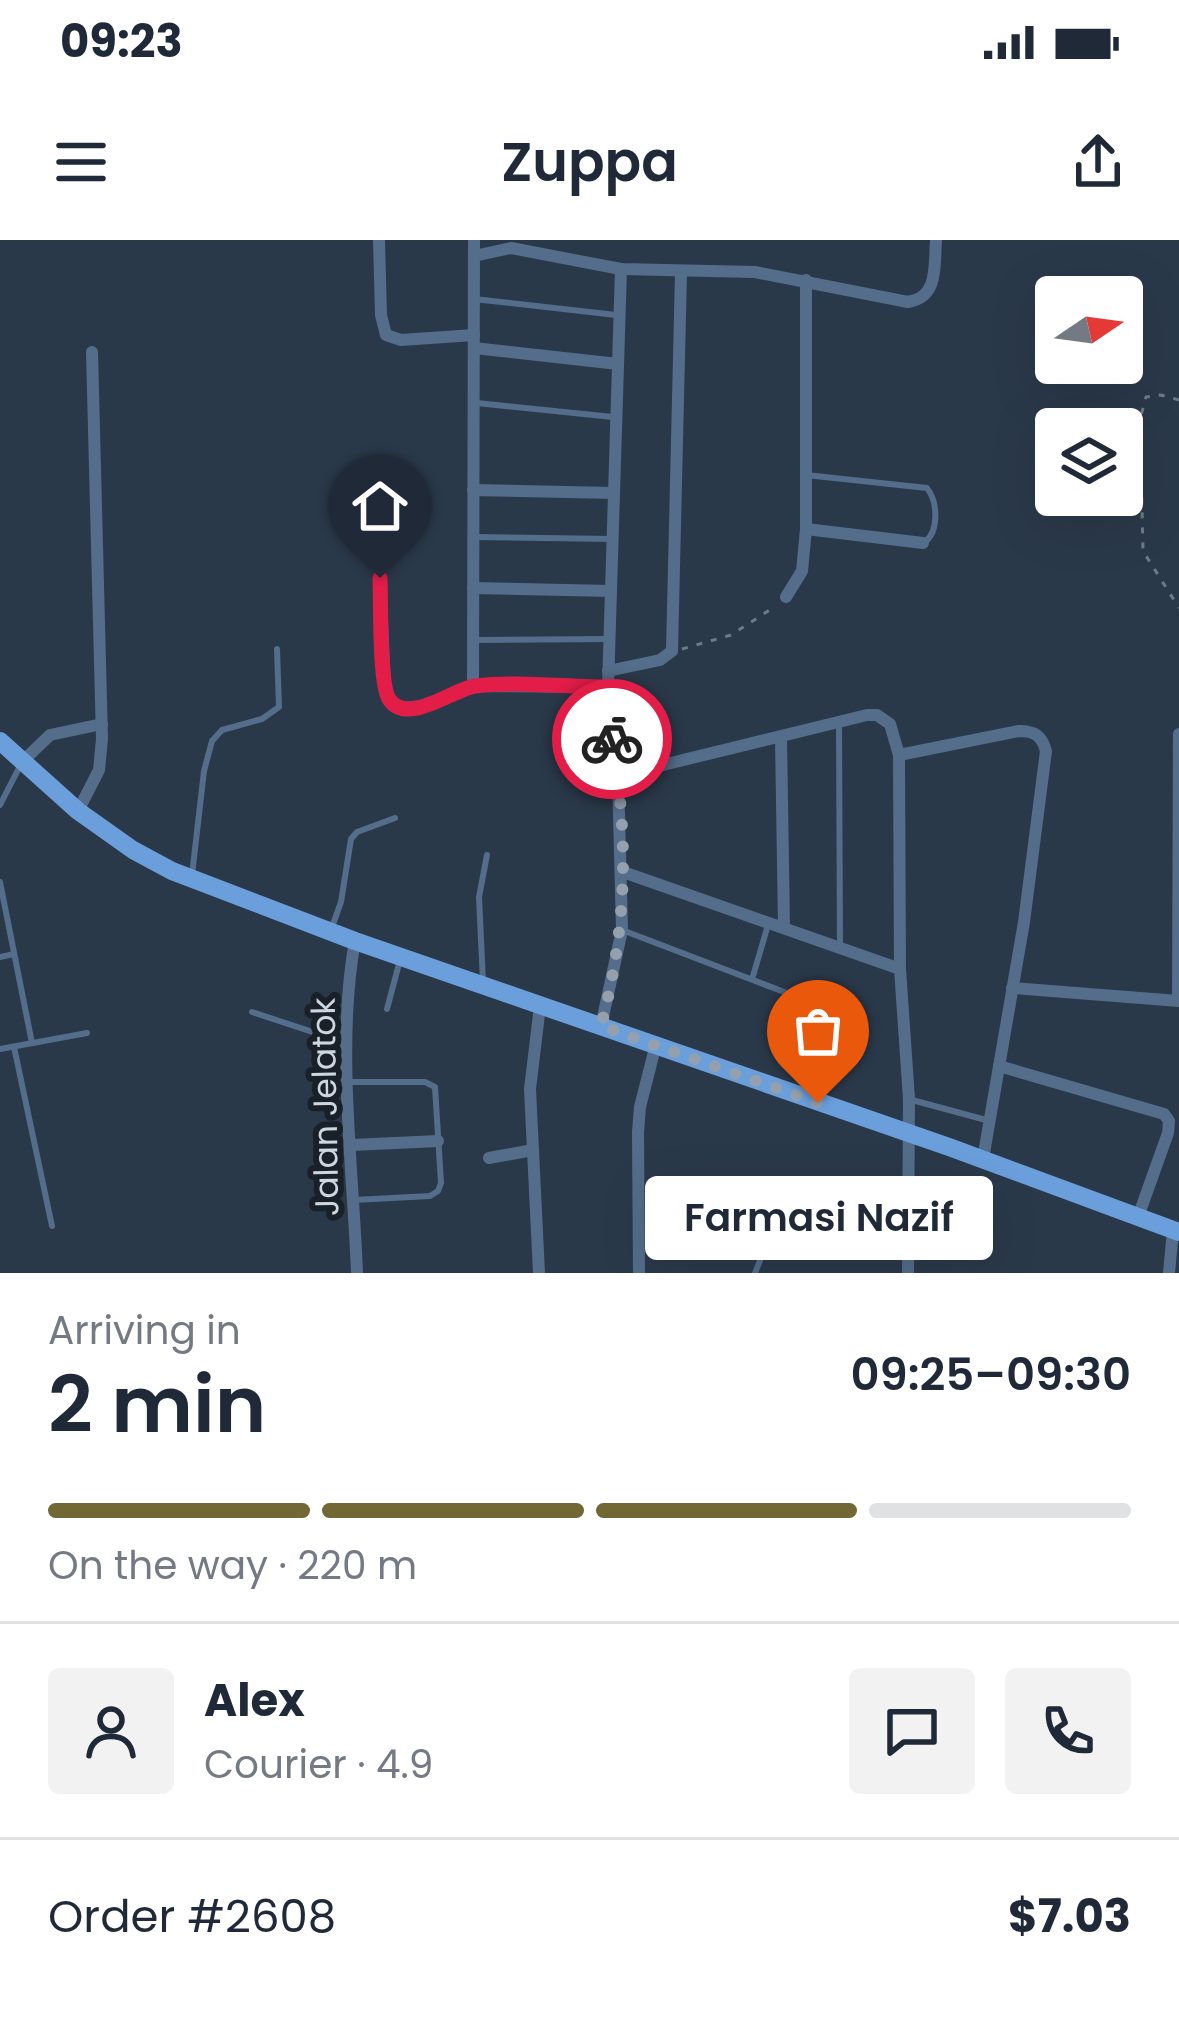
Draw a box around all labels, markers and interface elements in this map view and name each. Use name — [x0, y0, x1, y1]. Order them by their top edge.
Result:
text: 09:23 — [60, 10, 183, 73]
text: Zuppa — [501, 124, 678, 200]
icon: menu — [48, 129, 114, 195]
icon: share — [1065, 129, 1131, 195]
north arrow — [1035, 276, 1143, 384]
map controls — [1035, 276, 1143, 516]
button: layers — [1035, 408, 1143, 516]
pin — [329, 455, 431, 578]
icon: home — [347, 473, 413, 539]
courier — [552, 679, 672, 799]
icon: bike — [579, 706, 645, 772]
pin — [767, 980, 869, 1103]
street label: Jalan Jelatok — [300, 997, 350, 1217]
icon: bag — [785, 998, 851, 1064]
callout: Farmasi Nazif — [644, 1175, 992, 1259]
text: Farmasi Nazif — [684, 1190, 954, 1245]
text: Arriving in — [48, 1303, 241, 1358]
text: 09:25–09:30 — [850, 1343, 1131, 1406]
text: 2 min — [48, 1350, 266, 1459]
text: On the way · 220 m — [48, 1538, 417, 1593]
button: person — [48, 1668, 174, 1794]
button: chat — [849, 1668, 975, 1794]
button: phone — [1005, 1668, 1131, 1794]
text: Alex — [204, 1669, 305, 1732]
text: Courier · 4.9 — [204, 1737, 433, 1792]
text: Order #2608 — [48, 1885, 336, 1948]
text: $7.03 — [1008, 1885, 1131, 1948]

